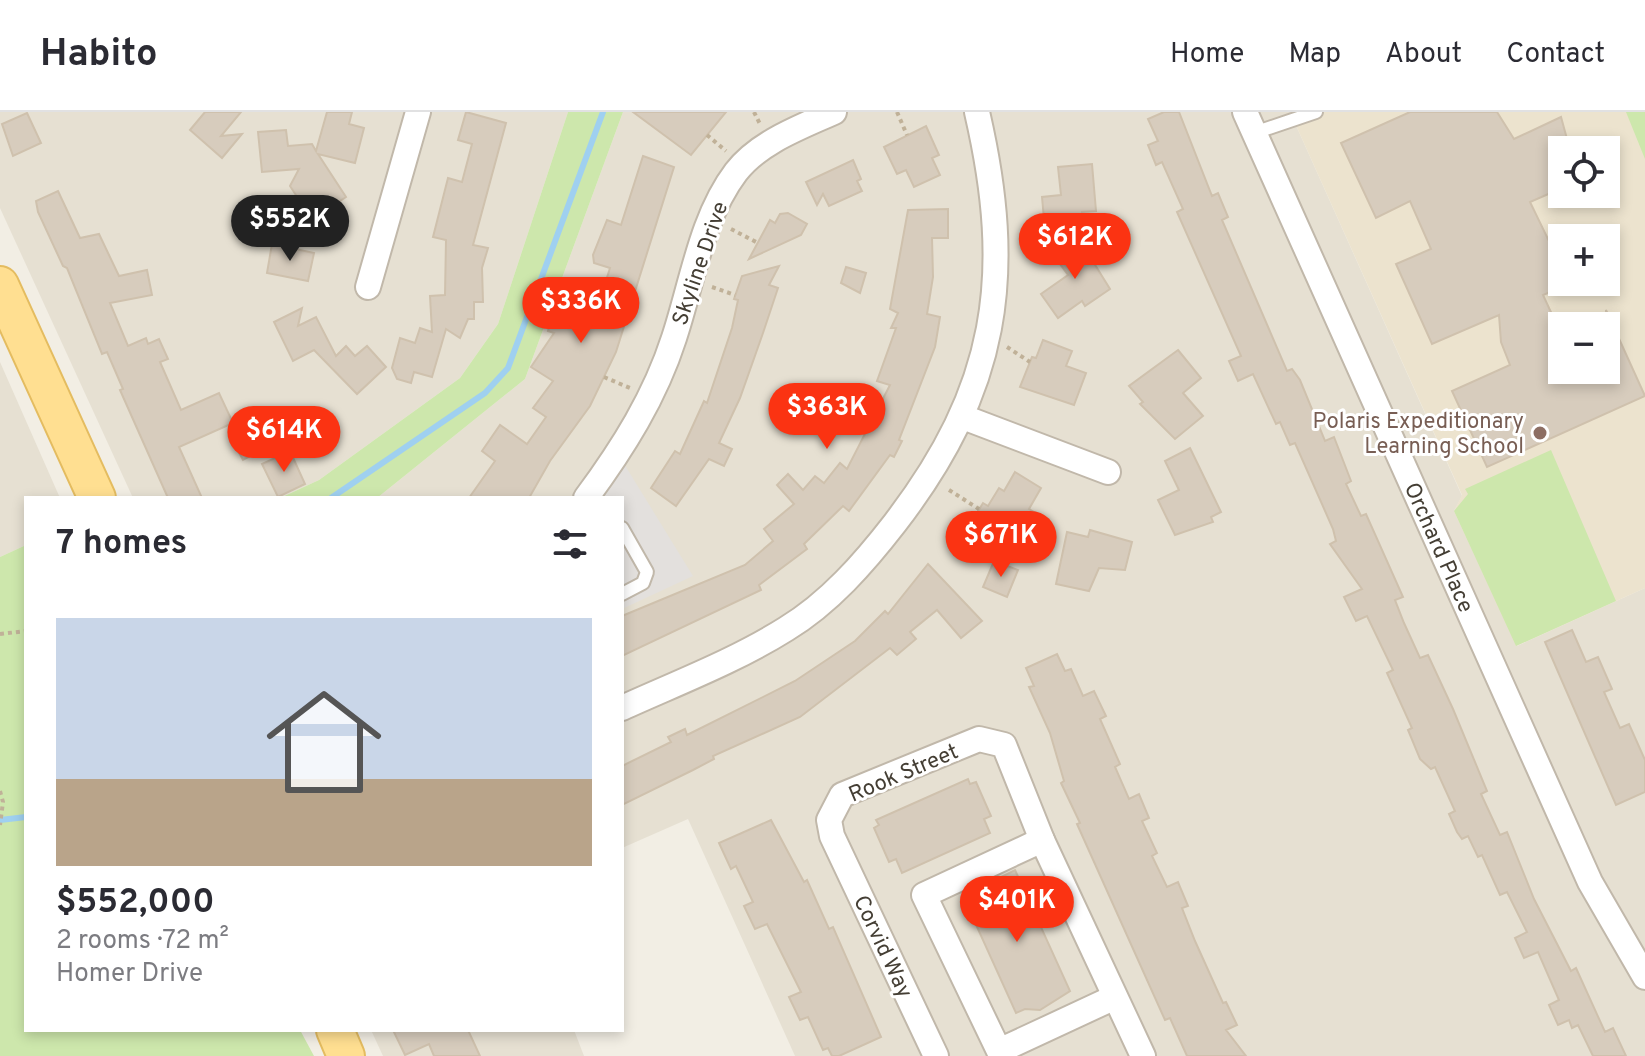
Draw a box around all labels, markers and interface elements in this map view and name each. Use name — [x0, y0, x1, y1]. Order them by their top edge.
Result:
text: Habito — [40, 31, 158, 80]
text: Home — [1170, 37, 1244, 73]
text: Map — [1288, 37, 1341, 73]
text: About — [1385, 37, 1462, 73]
text: Contact — [1506, 37, 1605, 73]
map controls — [1548, 136, 1620, 384]
button: locate — [1548, 136, 1620, 208]
pin: $552K — [234, 195, 346, 263]
street label: Skyline Drive — [668, 198, 735, 329]
text: $552K — [249, 204, 331, 237]
pin: $612K — [1019, 213, 1131, 281]
text: $612K — [1037, 222, 1113, 255]
button: + — [1548, 224, 1620, 296]
pin: $336K — [525, 277, 637, 345]
text: $336K — [540, 286, 622, 319]
button: − — [1548, 312, 1620, 384]
pin: $363K — [771, 383, 883, 451]
text: $363K — [786, 392, 868, 425]
pin: $614K — [228, 406, 340, 474]
place label: Polaris Expeditionary Learning School — [1313, 409, 1524, 461]
text: $614K — [245, 415, 323, 448]
marker: Polaris Expeditionary Learning School — [1531, 424, 1549, 442]
street label: Orchard Place — [1397, 479, 1478, 617]
pin: $671K — [945, 511, 1057, 579]
text: $671K — [964, 520, 1038, 553]
icon: filters — [548, 522, 592, 566]
text: 7 homes — [56, 523, 187, 566]
icon: home — [252, 670, 396, 814]
street label: Rook Street — [845, 739, 963, 809]
pin: $401K — [961, 876, 1073, 944]
text: $552,000 — [56, 882, 215, 925]
text: $401K — [978, 885, 1056, 918]
street label: Corvid Way — [846, 891, 917, 1003]
text: 2 rooms · 72 m² — [56, 925, 229, 958]
text: Homer Drive — [56, 958, 203, 991]

